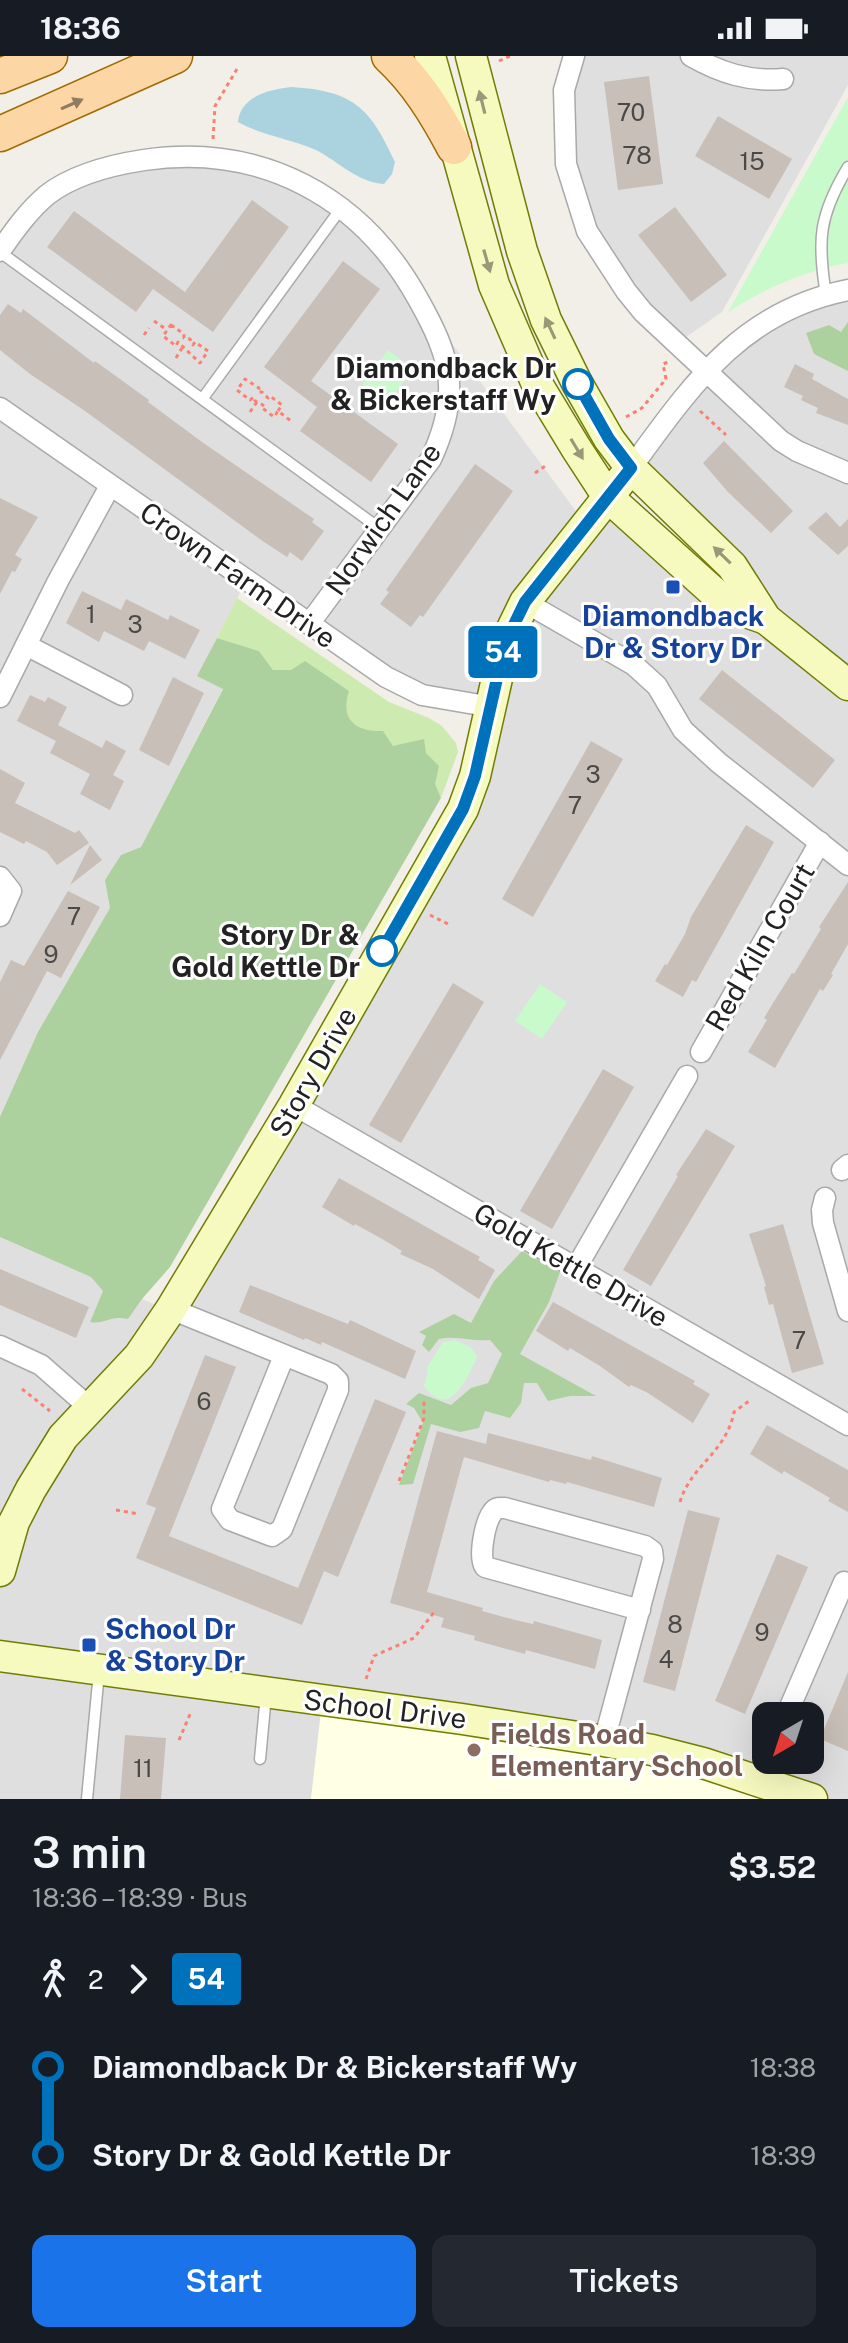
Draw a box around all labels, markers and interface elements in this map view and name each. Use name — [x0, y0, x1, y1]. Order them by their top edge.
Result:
text: 18:36 — [40, 10, 121, 46]
one-way arrow — [476, 89, 488, 114]
one-way arrow — [60, 97, 84, 110]
house number: 70 — [617, 98, 645, 126]
house number: 78 — [622, 141, 652, 169]
house number: 15 — [739, 147, 765, 175]
one-way arrow — [481, 250, 494, 274]
one-way arrow — [543, 317, 557, 340]
place label: Diamondback Dr & Bickerstaff Wy — [330, 351, 556, 416]
marker: Diamondback Dr & Bickerstaff Wy — [563, 369, 593, 399]
street label: Norwich Lane — [318, 436, 447, 601]
one-way arrow — [569, 438, 583, 460]
street label: Crown Farm Drive — [134, 495, 342, 654]
one-way arrow — [713, 547, 732, 565]
marker: Diamondback Dr & Story Dr — [664, 578, 682, 596]
place label: Diamondback Dr & Story Dr — [582, 599, 764, 664]
house number: 1 — [86, 600, 96, 628]
house number: 3 — [127, 610, 143, 638]
line badge: 54 — [467, 626, 539, 678]
text: 54 — [484, 635, 522, 668]
house number: 3 — [585, 760, 601, 788]
house number: 7 — [568, 791, 582, 819]
street label: Red Kiln Court — [698, 857, 821, 1037]
house number: 7 — [67, 902, 81, 930]
place label: Story Dr & Gold Kettle Dr — [171, 918, 360, 983]
marker: Story Dr & Gold Kettle Dr — [367, 936, 397, 966]
house number: 9 — [44, 940, 59, 968]
street label: Story Drive — [262, 1001, 363, 1143]
street label: Gold Kettle Drive — [468, 1196, 674, 1334]
house number: 7 — [792, 1326, 806, 1354]
house number: 6 — [197, 1387, 211, 1415]
house number: 8 — [667, 1610, 683, 1638]
place label: School Dr & Story Dr — [105, 1612, 245, 1677]
house number: 9 — [755, 1618, 770, 1646]
marker: School Dr & Story Dr — [80, 1636, 98, 1654]
house number: 4 — [658, 1645, 674, 1673]
street label: School Drive — [302, 1682, 468, 1735]
north arrow — [752, 1702, 824, 1774]
map controls — [752, 1702, 824, 1774]
place label: Fields Road Elementary School — [490, 1717, 743, 1782]
marker: Fields Road Elementary School — [465, 1741, 483, 1759]
house number: 11 — [133, 1754, 153, 1782]
text: 3 min — [32, 1826, 147, 1878]
text: $3.52 — [728, 1849, 816, 1885]
text: 18:36 – 18:39 · Bus — [32, 1882, 247, 1913]
icon: walk — [32, 1957, 76, 2001]
icon: forward — [116, 1957, 160, 2001]
text: 54 — [188, 1962, 225, 1995]
text: 2 — [88, 1964, 104, 1995]
text: Diamondback Dr & Bickerstaff Wy — [92, 2049, 577, 2085]
text: 18:38 — [750, 2052, 816, 2083]
text: Story Dr & Gold Kettle Dr — [92, 2137, 451, 2173]
text: 18:39 — [750, 2140, 816, 2171]
button: Start — [32, 2235, 416, 2327]
button: Tickets — [432, 2235, 816, 2327]

